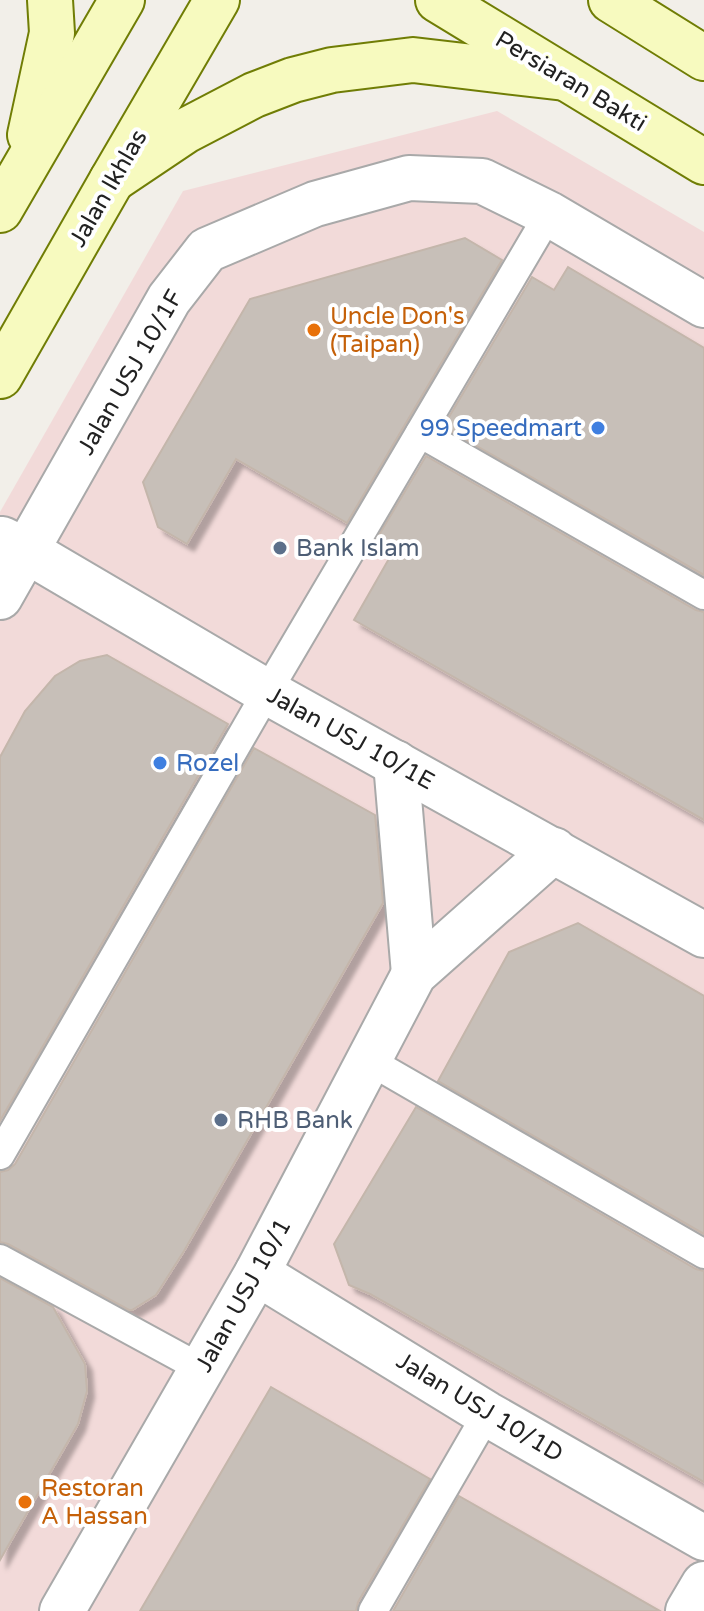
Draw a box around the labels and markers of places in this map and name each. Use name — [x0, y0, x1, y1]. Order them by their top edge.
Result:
place label: Uncle Don's (Taipan) — [330, 302, 465, 359]
marker: Uncle Don's (Taipan) — [305, 321, 323, 339]
place label: 99 Speedmart — [420, 414, 582, 443]
marker: 99 Speedmart — [589, 419, 607, 437]
place label: Bank Islam — [296, 534, 420, 563]
marker: Bank Islam — [271, 539, 289, 557]
place label: Rozel — [176, 749, 239, 778]
marker: Rozel — [151, 754, 169, 772]
place label: RHB Bank — [237, 1106, 353, 1135]
marker: RHB Bank — [212, 1111, 230, 1129]
place label: Restoran A Hassan — [41, 1474, 148, 1531]
marker: Restoran A Hassan — [16, 1493, 34, 1511]

